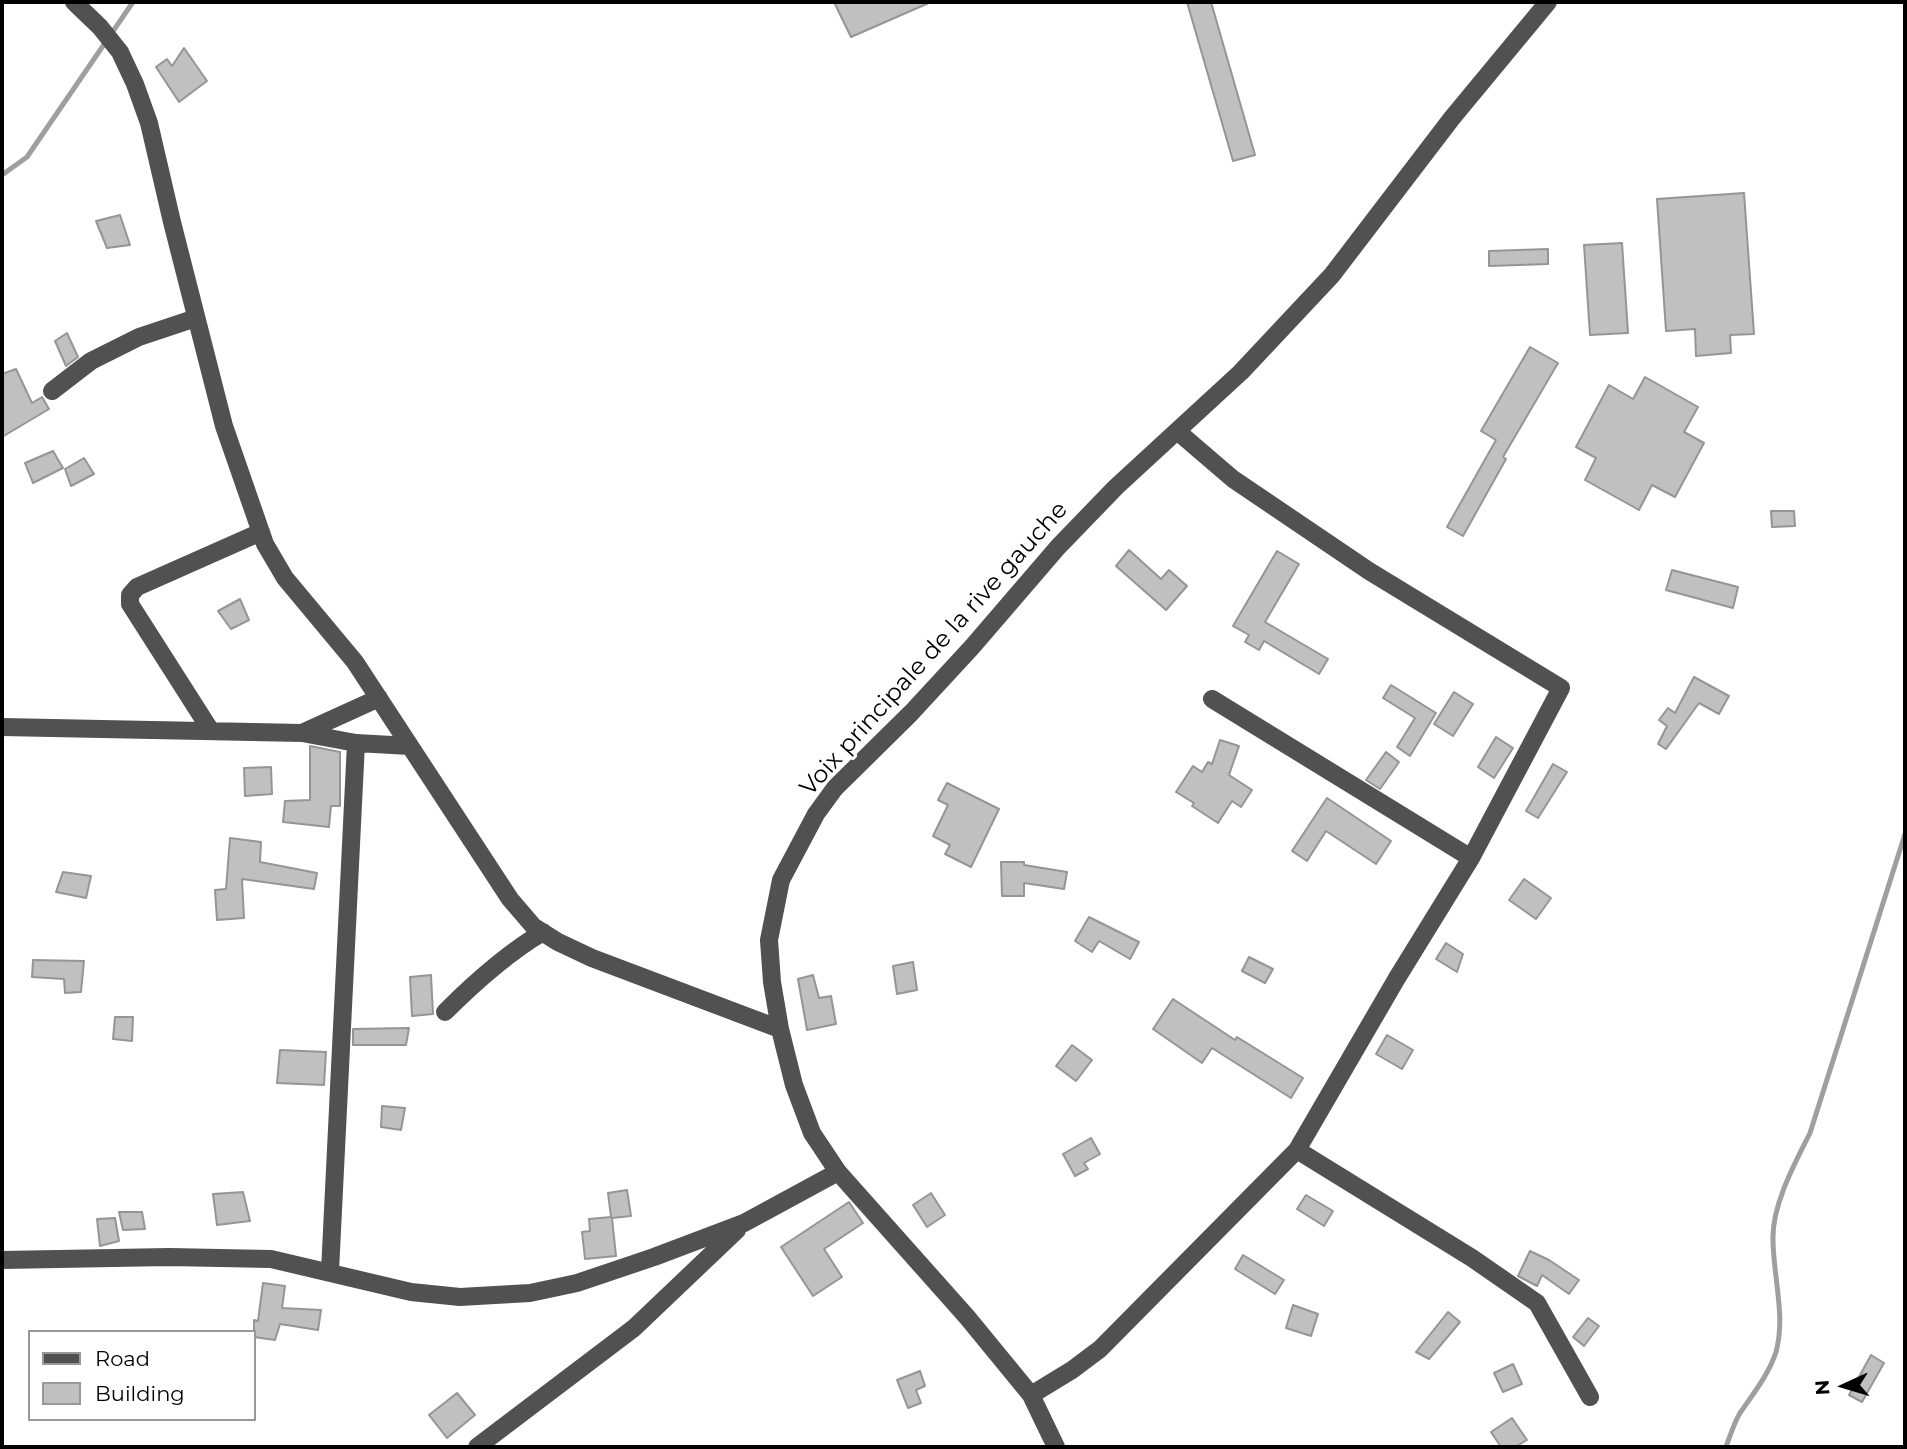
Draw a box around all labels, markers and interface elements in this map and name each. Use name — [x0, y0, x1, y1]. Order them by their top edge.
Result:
street label: Voix principale de la rive gauche — [794, 496, 1074, 802]
legend — [28, 1330, 256, 1421]
text: Road — [95, 1346, 150, 1371]
north arrow — [1809, 1351, 1879, 1421]
text: N — [1811, 1379, 1835, 1396]
text: Building — [95, 1381, 185, 1406]

